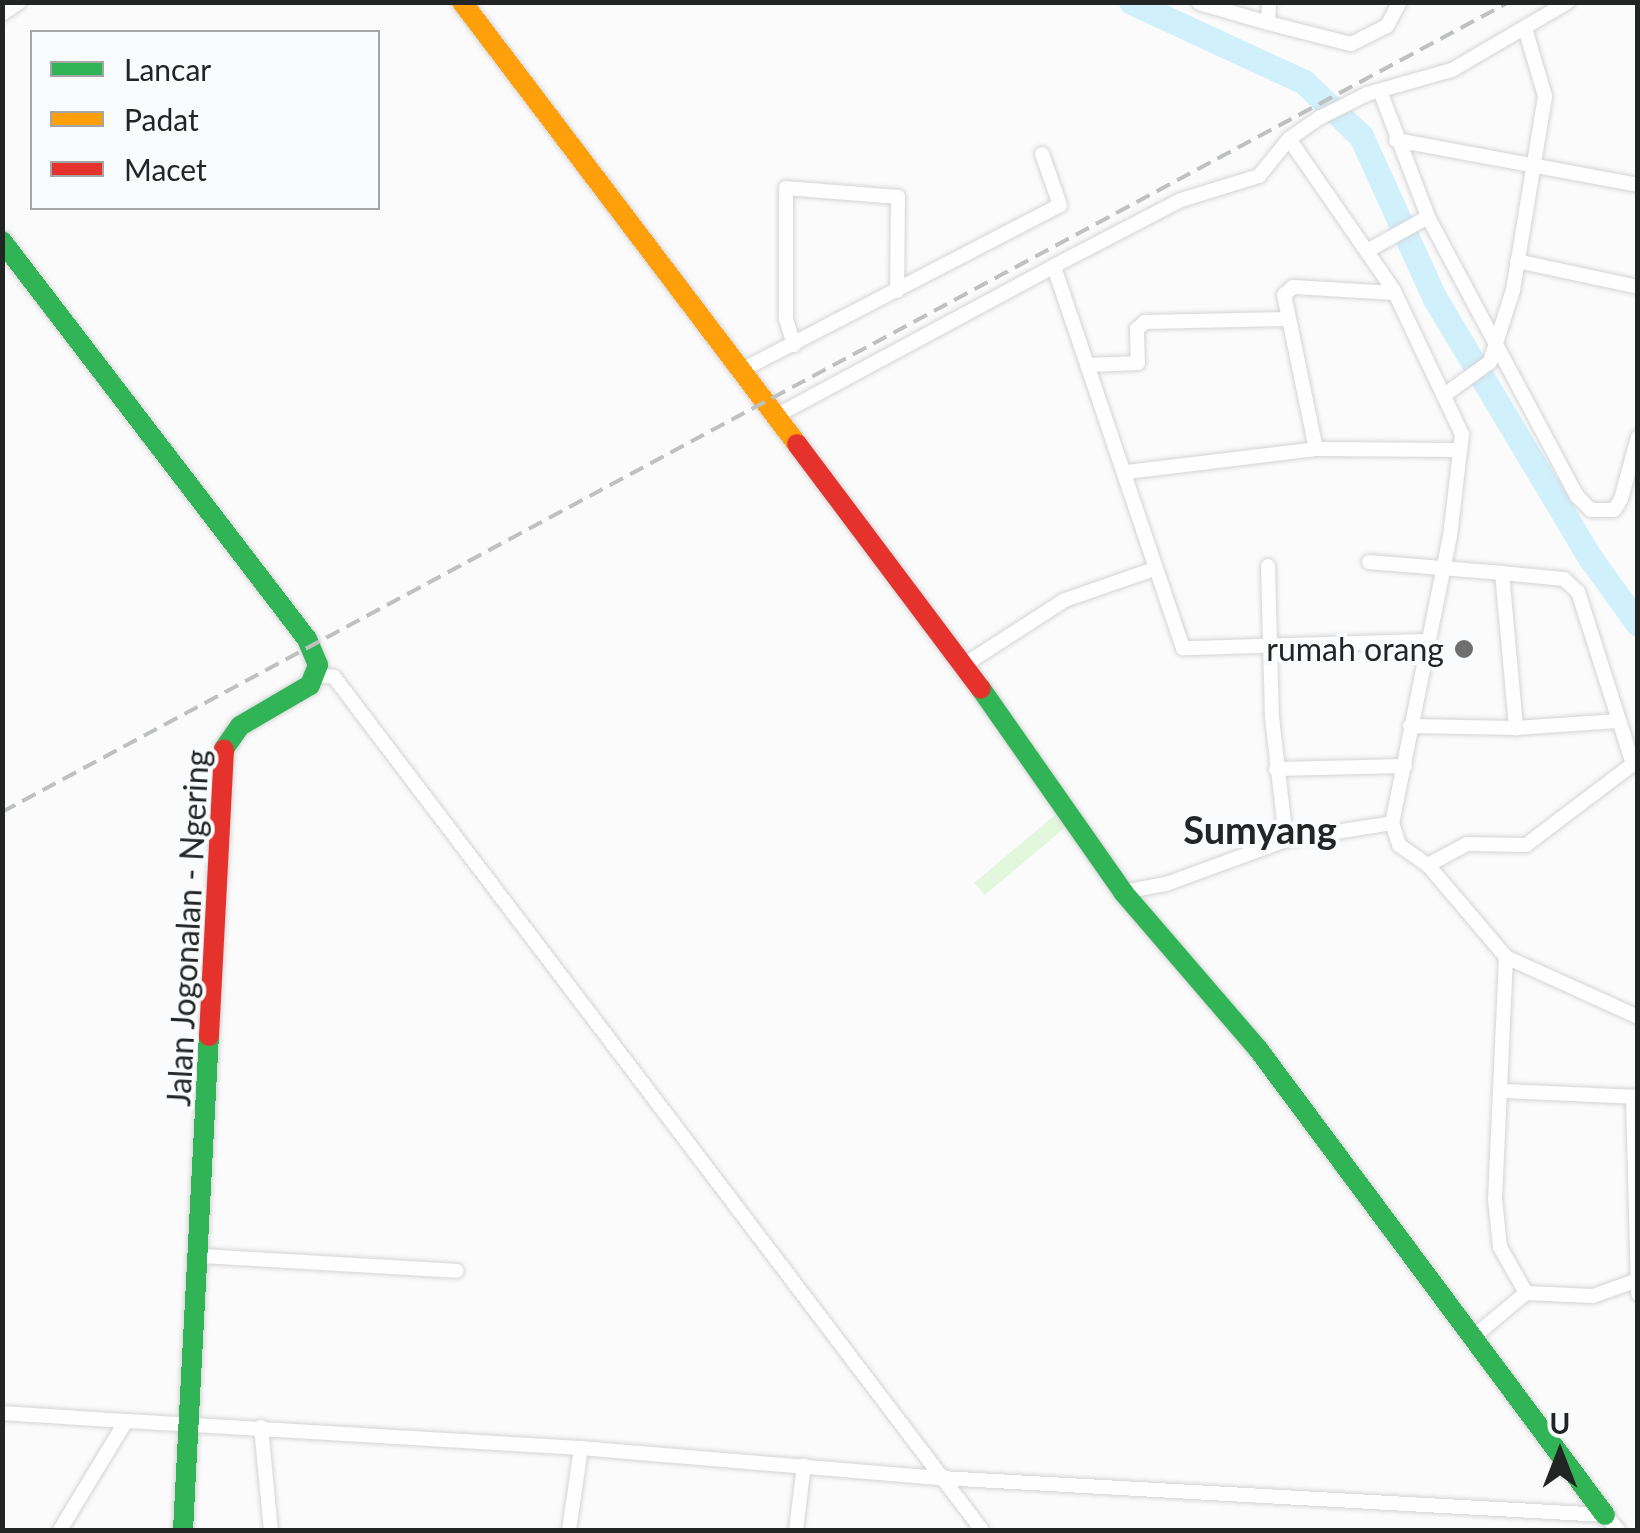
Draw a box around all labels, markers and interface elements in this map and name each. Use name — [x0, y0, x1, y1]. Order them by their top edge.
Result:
legend — [30, 30, 380, 210]
text: Lancar — [124, 51, 211, 87]
text: Padat — [124, 101, 199, 137]
text: Macet — [124, 151, 207, 187]
place label: rumah orang — [1266, 630, 1444, 668]
marker: rumah orang — [1453, 638, 1475, 660]
street label: Jalan Jogonalan - Ngering — [159, 748, 217, 1108]
district label: Sumyang — [1183, 807, 1337, 853]
north arrow — [1510, 1403, 1610, 1503]
text: U — [1550, 1406, 1570, 1440]

